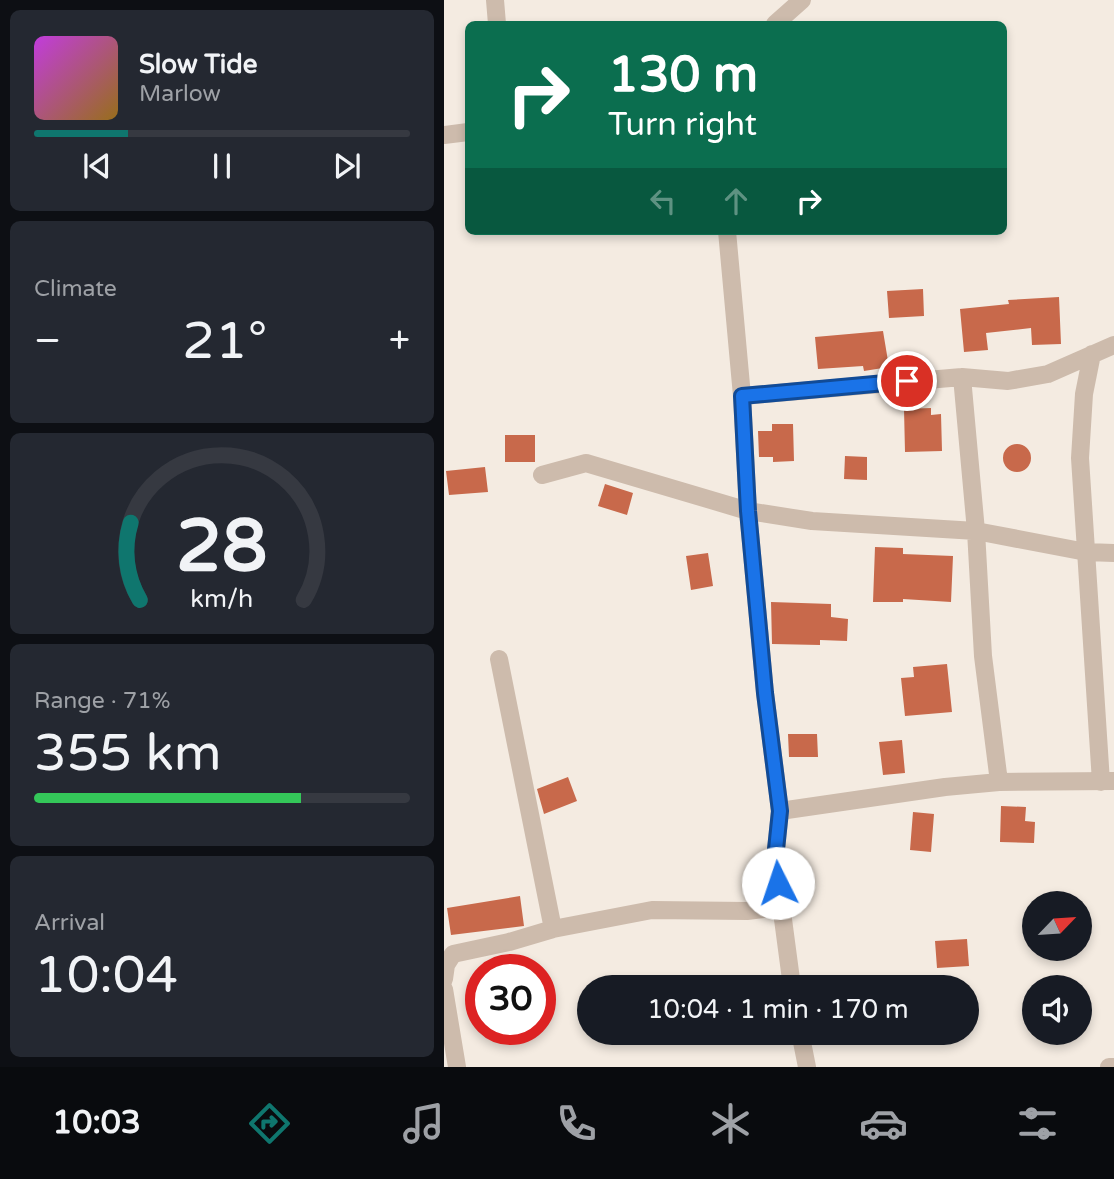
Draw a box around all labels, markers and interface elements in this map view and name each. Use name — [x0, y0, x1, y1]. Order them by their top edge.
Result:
text: 130 m — [608, 46, 758, 105]
text: Slow Tide — [139, 49, 257, 80]
icon: right — [493, 49, 584, 140]
text: Marlow — [139, 80, 221, 108]
text: Turn right — [608, 106, 757, 144]
icon: previous — [78, 147, 116, 185]
icon: pause — [203, 147, 241, 185]
icon: next — [328, 147, 366, 185]
icon: left — [644, 182, 682, 220]
icon: ahead — [717, 182, 755, 220]
icon: right — [790, 182, 828, 220]
text: Climate — [34, 275, 117, 303]
text: 21° — [182, 310, 267, 373]
text: − — [34, 318, 61, 364]
text: + — [389, 318, 410, 364]
pin — [877, 351, 937, 411]
icon: arrive — [888, 362, 926, 400]
text: 28 — [176, 503, 268, 591]
text: km/h — [191, 583, 253, 613]
text: Range · 71% — [34, 687, 170, 715]
text: 355 km — [34, 722, 222, 785]
position arrow — [741, 846, 815, 920]
north arrow — [1022, 891, 1092, 961]
map controls — [1022, 891, 1092, 1045]
text: Arrival — [34, 909, 105, 937]
text: 10:04 — [34, 944, 178, 1007]
speed limit sign: 30 — [465, 954, 556, 1045]
button: sound — [1022, 975, 1092, 1045]
text: 10:04 · 1 min · 170 m — [647, 994, 909, 1025]
icon: directions — [245, 1099, 294, 1148]
icon: music — [399, 1099, 448, 1148]
icon: phone — [552, 1099, 601, 1148]
icon: climate — [706, 1099, 755, 1148]
icon: car — [859, 1099, 908, 1148]
icon: filters — [1013, 1099, 1062, 1148]
text: 10:03 — [52, 1104, 141, 1142]

